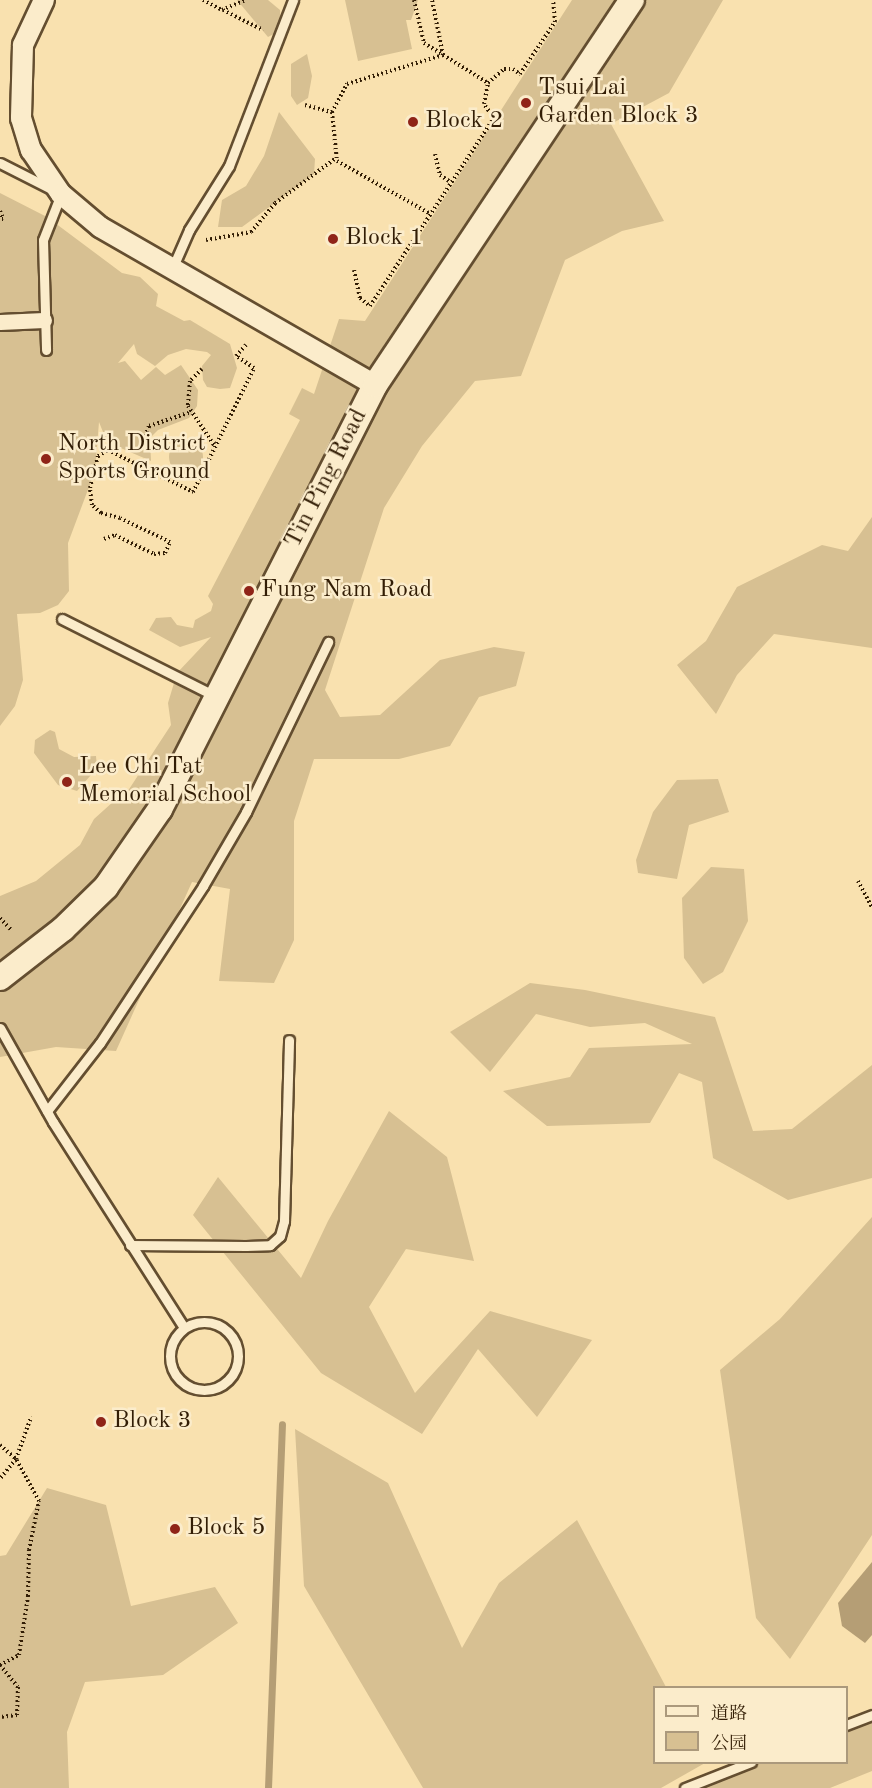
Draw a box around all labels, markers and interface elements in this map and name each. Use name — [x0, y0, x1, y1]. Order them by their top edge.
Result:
place label: Tsui Lai Garden Block 3 — [538, 75, 699, 131]
marker: Tsui Lai Garden Block 3 — [519, 96, 533, 110]
place label: Block 2 — [425, 108, 504, 136]
marker: Block 2 — [406, 115, 420, 129]
place label: Block 1 — [345, 225, 424, 253]
marker: Block 1 — [326, 232, 340, 246]
street label: Tin Ping Road — [280, 405, 374, 553]
place label: North District Sports Ground — [58, 431, 210, 487]
marker: North District Sports Ground — [39, 452, 53, 466]
place label: Fung Nam Road — [261, 577, 432, 605]
marker: Fung Nam Road — [242, 584, 256, 598]
place label: Lee Chi Tat Memorial School — [79, 754, 251, 810]
marker: Lee Chi Tat Memorial School — [60, 775, 74, 789]
place label: Block 3 — [113, 1408, 192, 1436]
marker: Block 3 — [94, 1415, 108, 1429]
place label: Block 5 — [187, 1515, 266, 1543]
marker: Block 5 — [168, 1522, 182, 1536]
legend — [653, 1686, 848, 1764]
text: 道路 — [711, 1705, 747, 1723]
text: 公园 — [711, 1735, 747, 1753]

